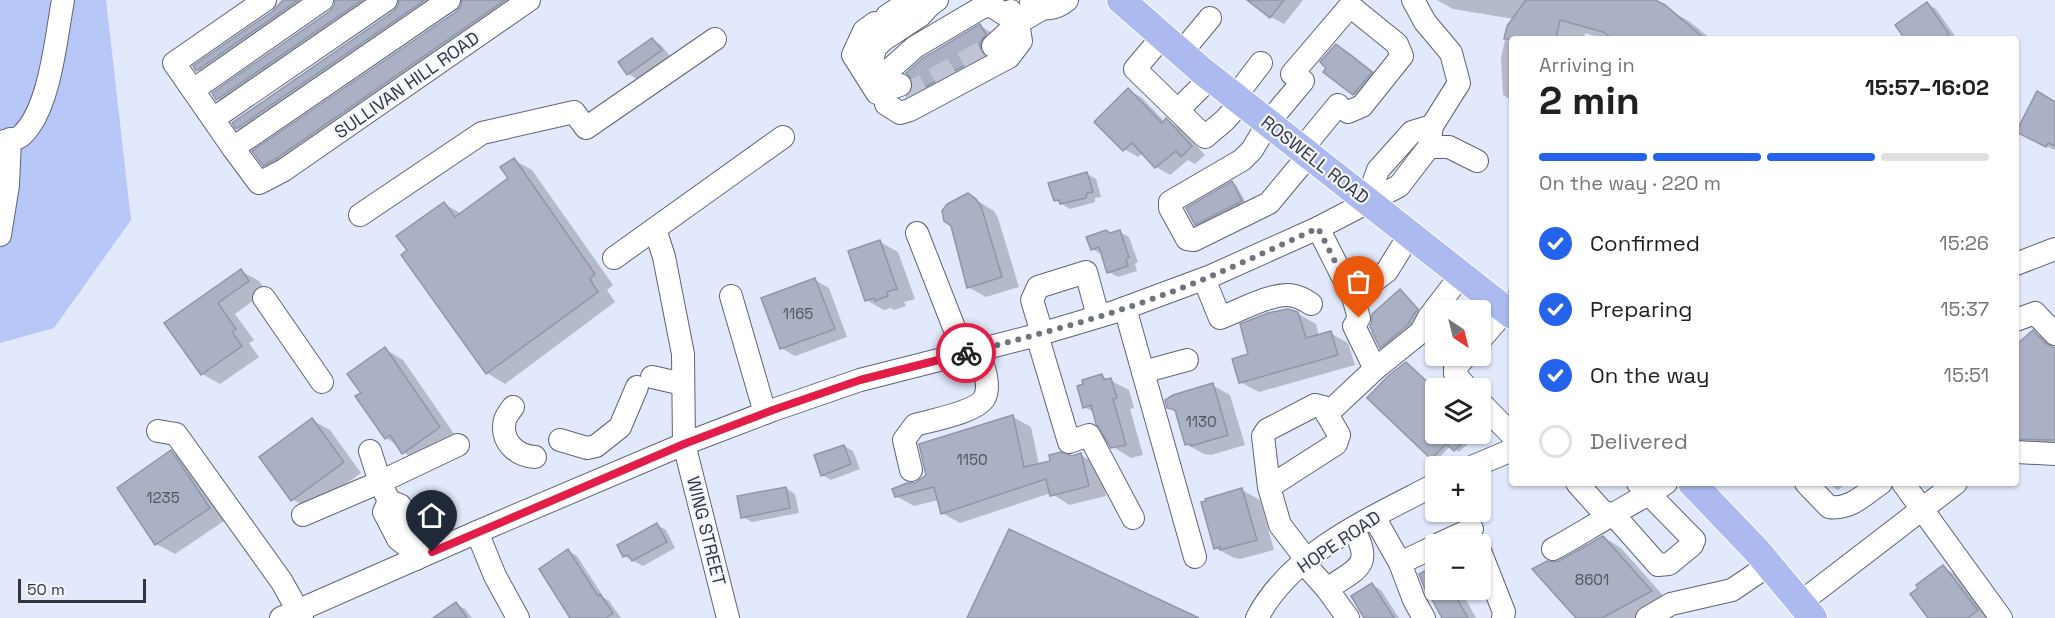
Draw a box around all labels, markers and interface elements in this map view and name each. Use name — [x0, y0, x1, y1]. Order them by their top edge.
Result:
street label: SULLIVAN HILL ROAD — [330, 26, 484, 143]
text: Arriving in — [1539, 52, 1635, 78]
text: 15:57–16:02 — [1865, 73, 1989, 101]
text: 2 min — [1539, 76, 1640, 125]
street label: ROSWELL ROAD — [1257, 110, 1374, 209]
text: On the way · 220 m — [1539, 170, 1721, 196]
icon: check — [1539, 227, 1572, 260]
text: Confirmed — [1590, 229, 1700, 257]
text: 15:26 — [1939, 230, 1989, 256]
pin — [1333, 256, 1384, 318]
icon: bag — [1342, 265, 1375, 298]
icon: check — [1539, 293, 1572, 326]
text: Preparing — [1590, 295, 1692, 323]
text: 15:37 — [1940, 296, 1989, 322]
north arrow — [1425, 300, 1491, 366]
map controls — [1425, 300, 1491, 600]
house number: 1165 — [783, 304, 813, 323]
courier — [936, 323, 996, 383]
icon: bike — [950, 337, 983, 370]
icon: check — [1539, 359, 1572, 392]
text: On the way — [1590, 361, 1709, 389]
text: 15:51 — [1944, 362, 1989, 388]
button: layers — [1425, 378, 1491, 444]
house number: 1130 — [1185, 412, 1217, 431]
text: Delivered — [1590, 427, 1688, 455]
house number: 1150 — [956, 450, 988, 469]
button: + — [1425, 456, 1491, 522]
street label: WING STREET — [682, 474, 731, 588]
house number: 1235 — [146, 488, 180, 507]
pin — [406, 490, 457, 552]
icon: home — [415, 499, 448, 532]
street label: HOPE ROAD — [1293, 505, 1385, 578]
button: − — [1425, 534, 1491, 600]
house number: 8601 — [1575, 570, 1609, 589]
scale bar — [18, 576, 146, 604]
text: 50 m — [27, 579, 65, 600]

